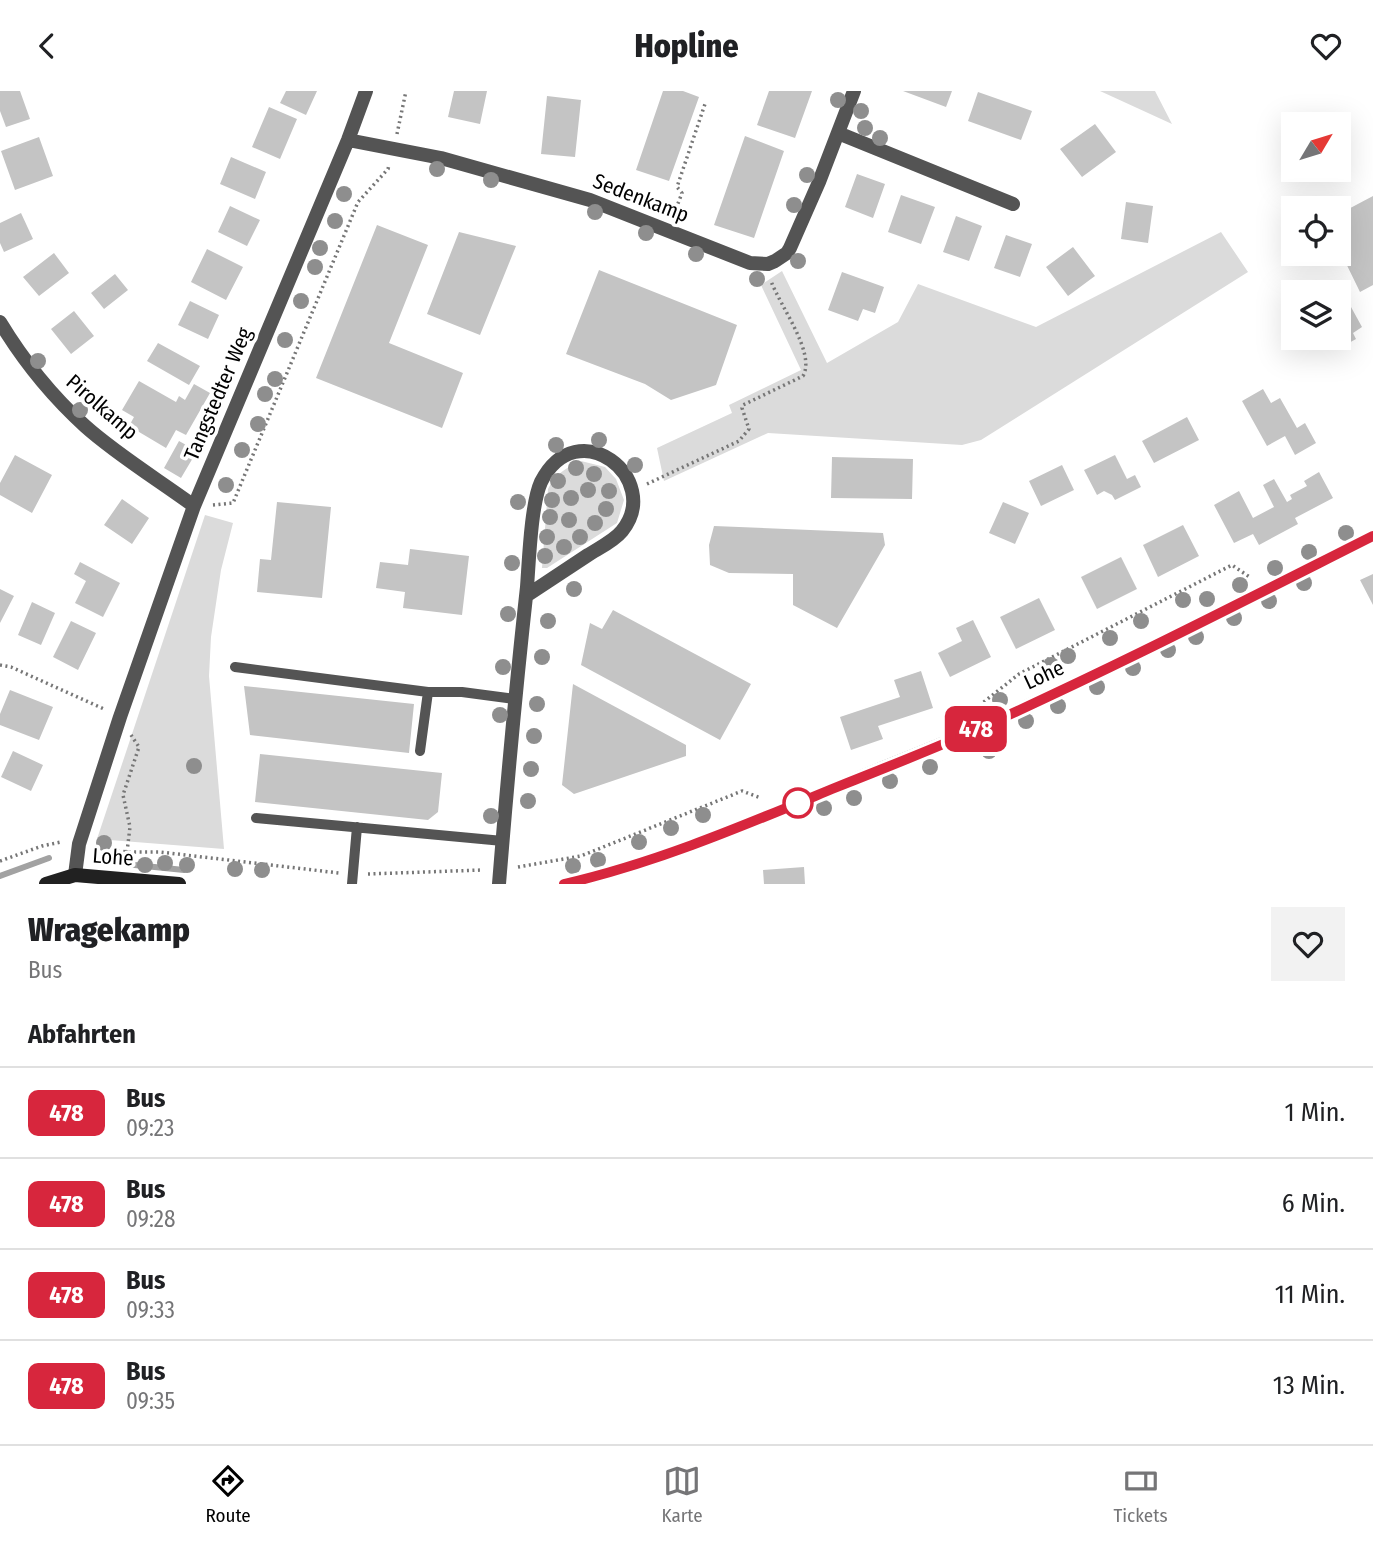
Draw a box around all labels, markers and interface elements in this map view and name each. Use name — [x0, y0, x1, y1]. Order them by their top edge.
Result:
icon: back — [28, 27, 66, 65]
text: Hopline — [635, 27, 738, 65]
icon: heart — [1307, 27, 1345, 65]
north arrow — [1281, 112, 1351, 182]
map controls — [1281, 112, 1351, 350]
street label: Sedenkamp — [589, 168, 693, 228]
button: locate — [1281, 196, 1351, 266]
button: layers — [1281, 280, 1351, 350]
street label: Tangstedter Weg — [178, 324, 258, 464]
street label: Pirolkamp — [61, 369, 143, 445]
street label: Lohe — [1020, 654, 1068, 696]
line badge: 478 — [936, 706, 1016, 752]
text: 478 — [959, 715, 993, 743]
unlabelled marker — [783, 788, 813, 818]
street label: Lohe — [91, 843, 135, 871]
button: heart — [1271, 907, 1345, 981]
text: Wragekamp — [28, 910, 190, 950]
text: Bus — [28, 956, 62, 984]
text: Abfahrten — [28, 1019, 136, 1050]
text: Bus — [126, 1083, 165, 1114]
text: 1 Min. — [1284, 1097, 1345, 1128]
text: 478 — [49, 1099, 84, 1127]
text: 09:23 — [126, 1114, 174, 1142]
text: Bus — [126, 1174, 165, 1205]
text: 6 Min. — [1282, 1188, 1345, 1219]
text: 478 — [49, 1190, 84, 1218]
text: 09:28 — [126, 1205, 176, 1233]
text: Bus — [126, 1265, 165, 1296]
text: 11 Min. — [1275, 1279, 1345, 1310]
text: 478 — [49, 1281, 84, 1309]
text: 09:33 — [126, 1296, 175, 1324]
text: Bus — [126, 1356, 165, 1387]
text: 13 Min. — [1273, 1370, 1345, 1401]
text: 478 — [49, 1372, 84, 1400]
text: 09:35 — [126, 1387, 175, 1415]
tab: Route — [205, 1462, 251, 1527]
tab: Karte — [662, 1462, 703, 1527]
tab: Tickets — [1113, 1462, 1168, 1527]

